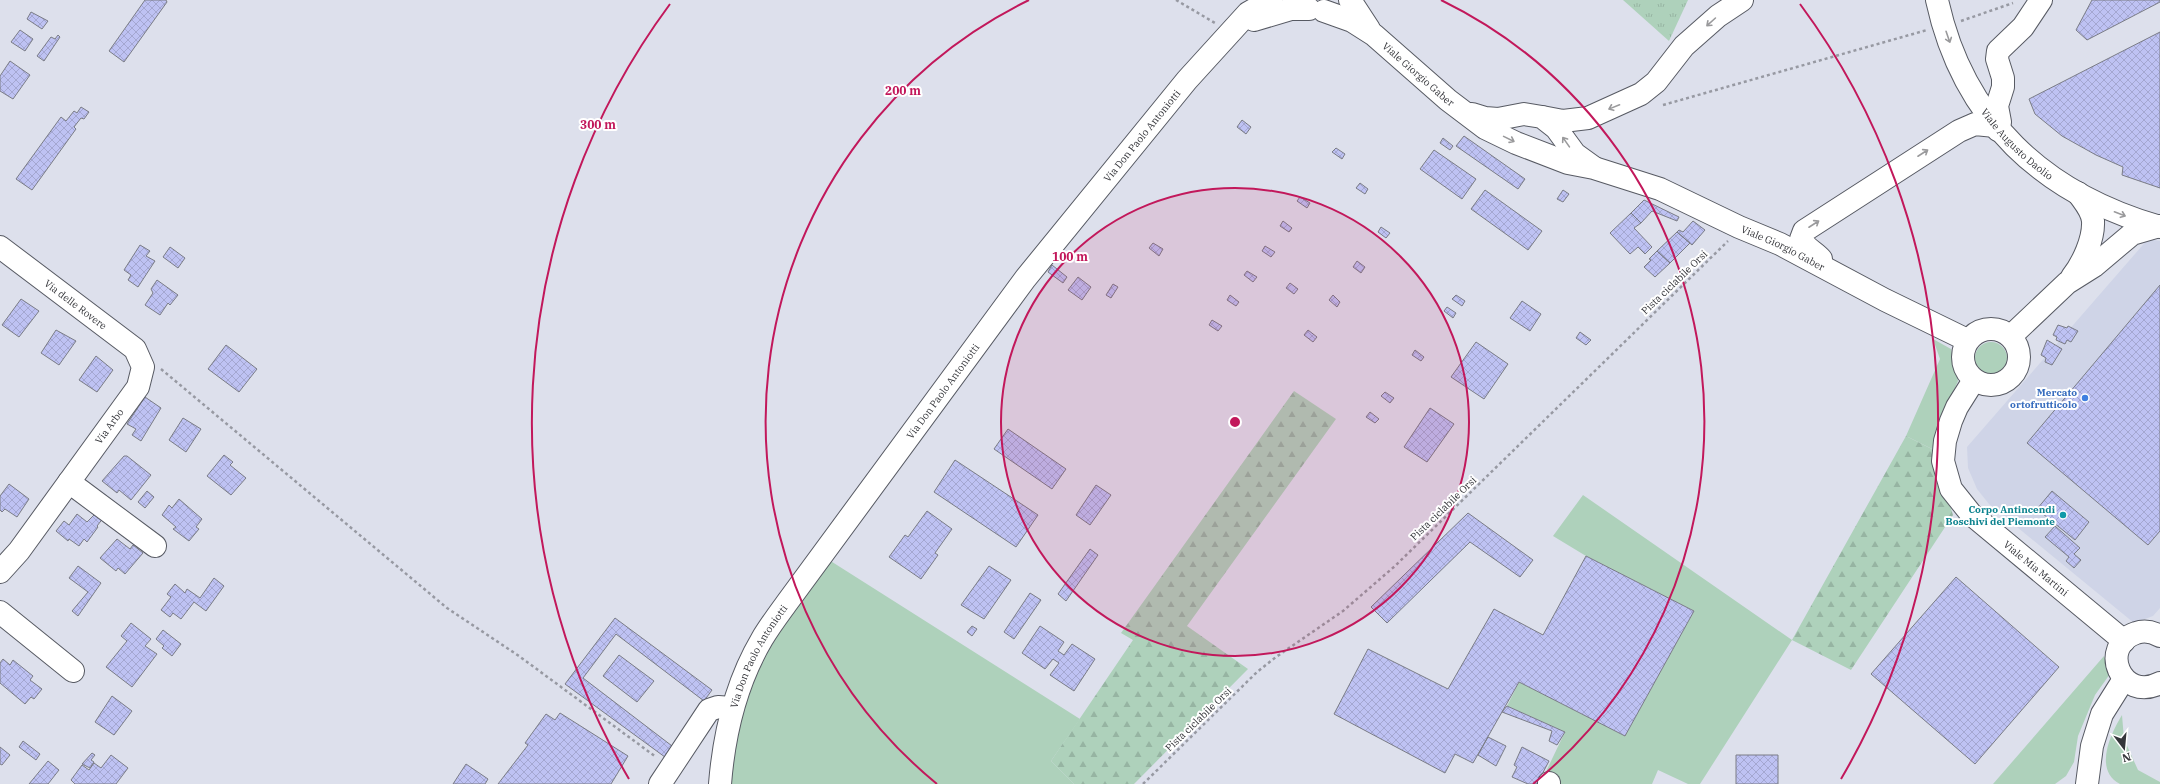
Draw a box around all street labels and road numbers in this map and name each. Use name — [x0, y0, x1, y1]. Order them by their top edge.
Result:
street label: Viale Giorgio Gaber — [1380, 39, 1457, 110]
street label: Via Don Paolo Antoniotti — [1101, 87, 1183, 185]
street label: Viale Augusto Daolio — [1978, 106, 2056, 183]
street label: Viale Giorgio Gaber — [1739, 223, 1827, 274]
street label: Pista ciclabile Orsi — [1639, 248, 1710, 317]
street label: Via delle Rovere — [42, 277, 109, 333]
street label: Via Don Paolo Antoniotti — [904, 341, 982, 441]
street label: Via Arbo — [92, 406, 127, 446]
street label: Pista ciclabile Orsi — [1408, 474, 1479, 543]
street label: Viale Mia Martini — [2001, 538, 2071, 599]
street label: Via Don Paolo Antoniotti — [727, 602, 790, 710]
street label: Pista ciclabile Orsi — [1163, 685, 1234, 754]

